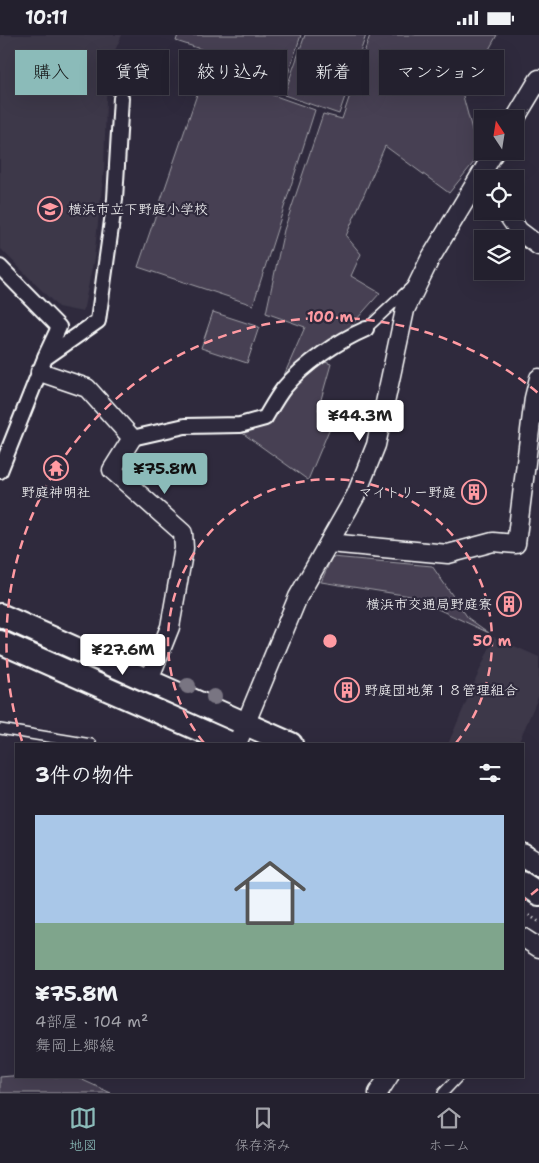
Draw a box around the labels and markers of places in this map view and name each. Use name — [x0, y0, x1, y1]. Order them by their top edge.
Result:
school or university icon: 横浜市立下野庭小学校 — [37, 196, 63, 222]
place label: 横浜市立下野庭小学校 — [68, 200, 208, 218]
pin: ¥44.3M — [319, 399, 401, 442]
pin: ¥75.8M — [124, 453, 206, 495]
temple icon: 野庭神明社 — [43, 455, 69, 481]
building icon: マイトリー野庭 — [461, 479, 487, 505]
place label: 野庭神明社 — [21, 483, 91, 501]
place label: マイトリー野庭 — [359, 483, 456, 501]
building icon: 横浜市交通局野庭寮 — [496, 591, 522, 617]
place label: 横浜市交通局野庭寮 — [366, 595, 492, 613]
centre of rings — [321, 632, 339, 650]
pin: ¥27.6M — [82, 633, 164, 676]
building icon: 野庭団地第１８管理組合 — [334, 677, 360, 703]
place label: 野庭団地第１８管理組合 — [364, 681, 518, 699]

